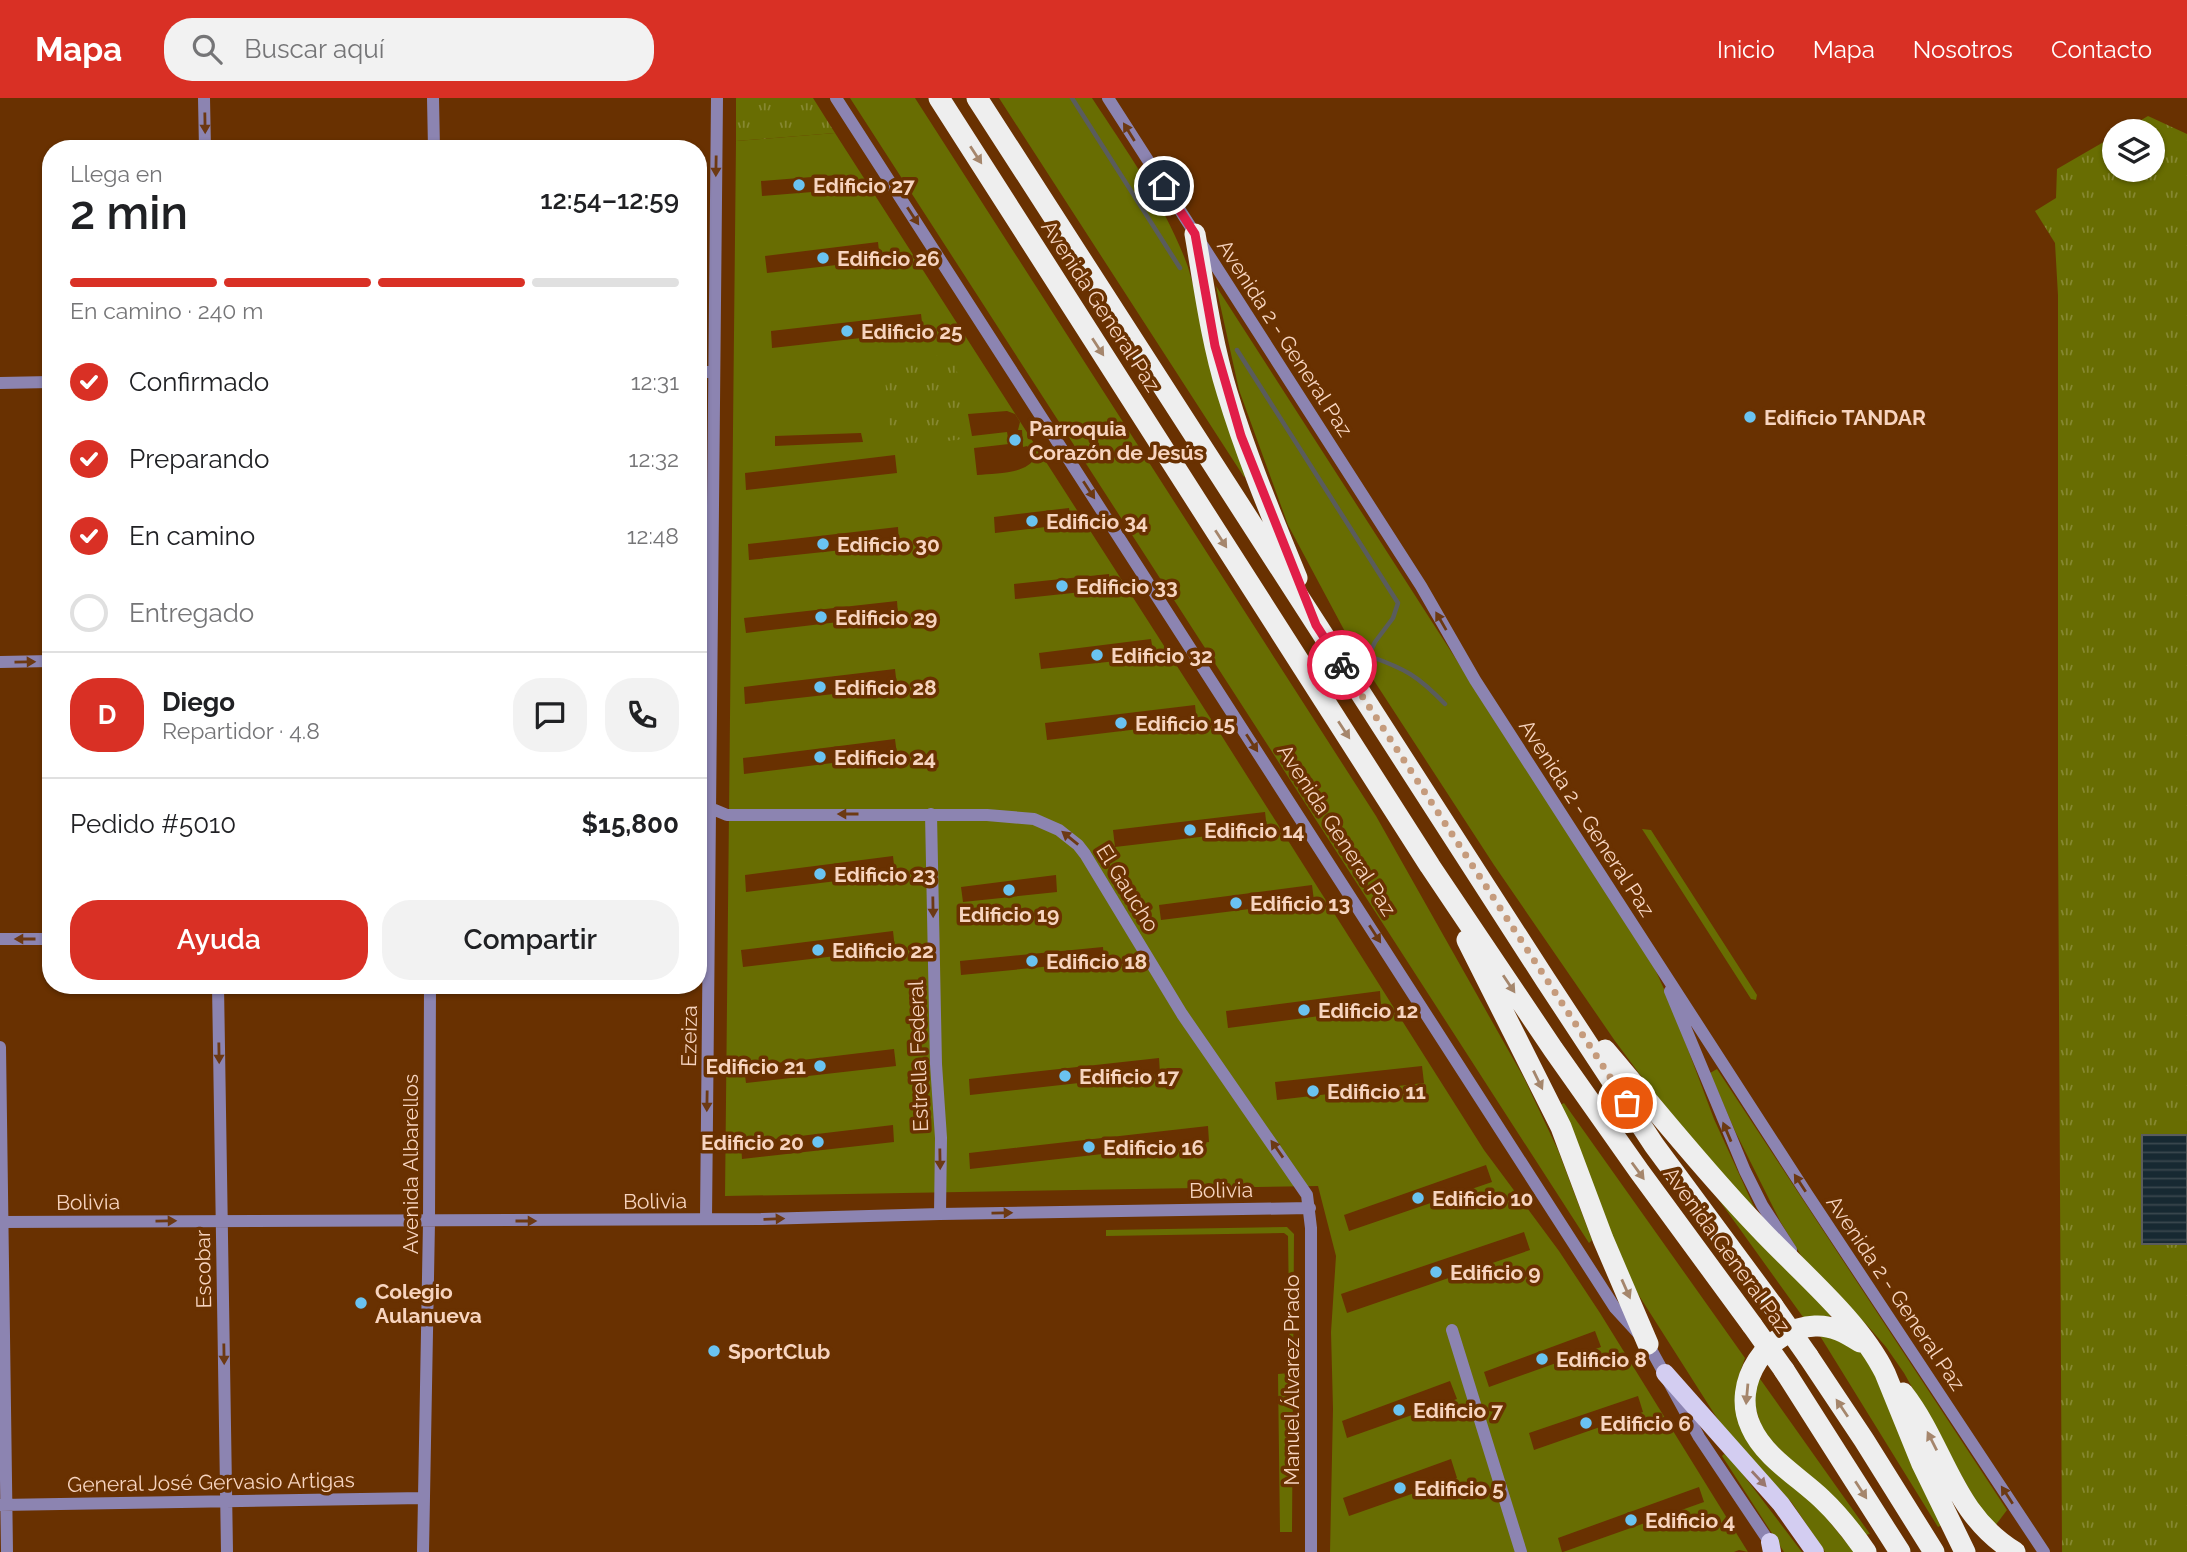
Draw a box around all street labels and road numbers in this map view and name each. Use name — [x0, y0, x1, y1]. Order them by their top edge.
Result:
street label: Avenida General Paz — [1036, 216, 1166, 396]
street label: Avenida 2 - General Paz — [1212, 235, 1358, 441]
street label: Avenida 2 - General Paz — [1514, 715, 1660, 921]
street label: Avenida General Paz — [1272, 740, 1402, 920]
street label: El Gaucho — [1091, 840, 1165, 936]
street label: Estrella Federal — [903, 980, 933, 1132]
street label: Ezeiza — [676, 1005, 702, 1067]
street label: Avenida Albarellos — [398, 1074, 423, 1254]
street label: Avenida General Paz — [1658, 1162, 1796, 1338]
street label: Bolivia — [1189, 1177, 1253, 1203]
street label: Bolivia — [623, 1188, 687, 1214]
street label: Bolivia — [56, 1189, 120, 1215]
street label: Avenida 2 - General Paz — [1821, 1191, 1971, 1395]
street label: Escobar — [190, 1229, 216, 1309]
street label: Manuel Álvarez Prado — [1279, 1275, 1304, 1485]
street label: General José Gervasio Artigas — [67, 1467, 355, 1497]

